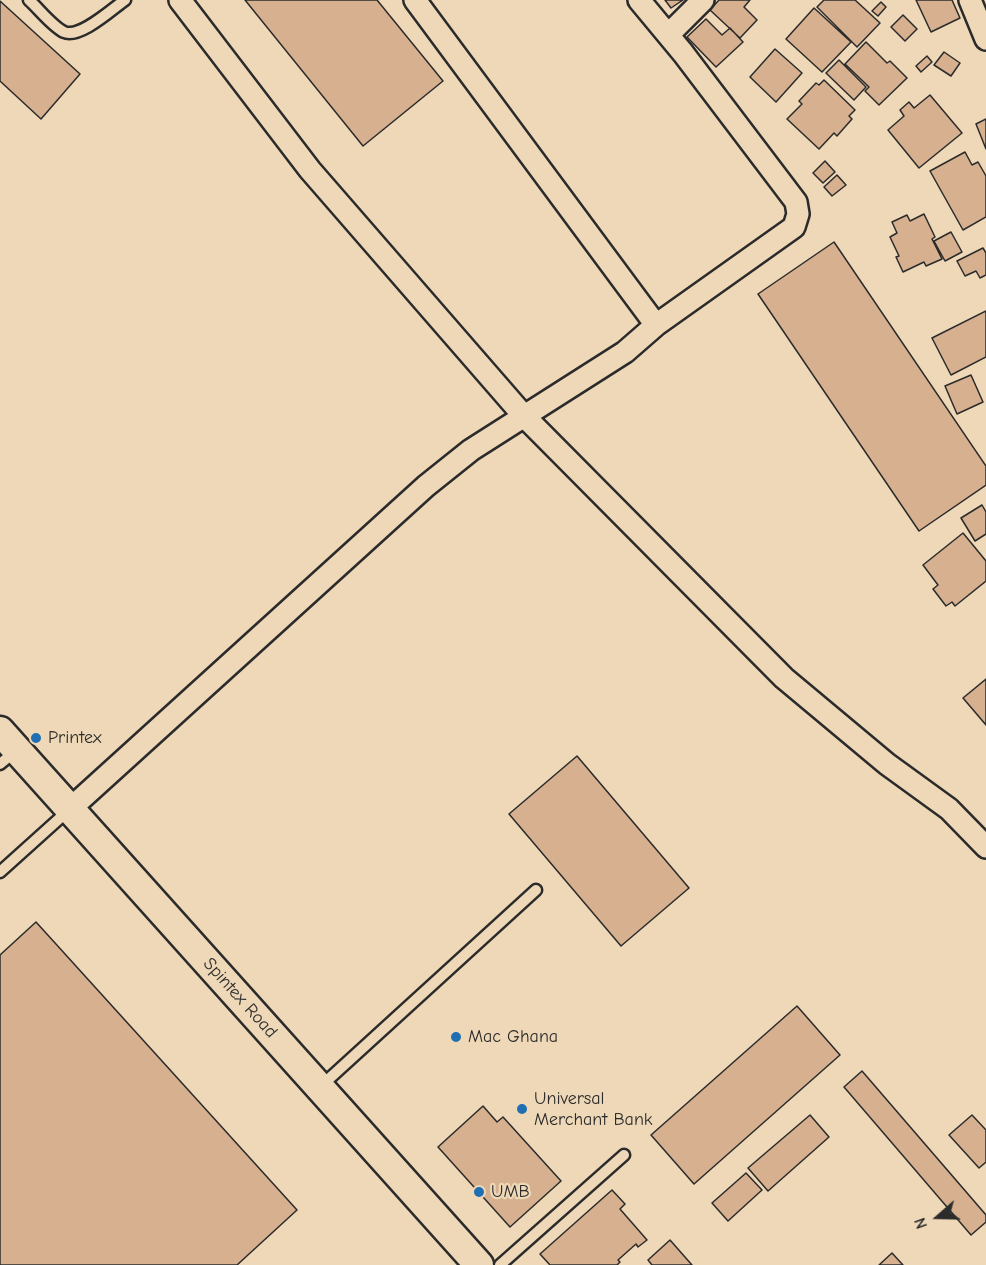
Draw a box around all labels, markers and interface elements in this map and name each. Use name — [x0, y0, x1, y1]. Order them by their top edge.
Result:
place label: Printex — [48, 727, 101, 749]
marker: Printex — [29, 731, 43, 745]
street label: Spintex Road — [198, 953, 282, 1043]
place label: Mac Ghana — [468, 1026, 558, 1048]
marker: Mac Ghana — [449, 1030, 463, 1044]
place label: Universal Merchant Bank — [534, 1088, 653, 1130]
marker: Universal Merchant Bank — [515, 1102, 529, 1116]
place label: UMB — [491, 1181, 530, 1203]
marker: UMB — [472, 1185, 486, 1199]
north arrow — [908, 1187, 968, 1247]
text: N — [911, 1215, 931, 1231]

